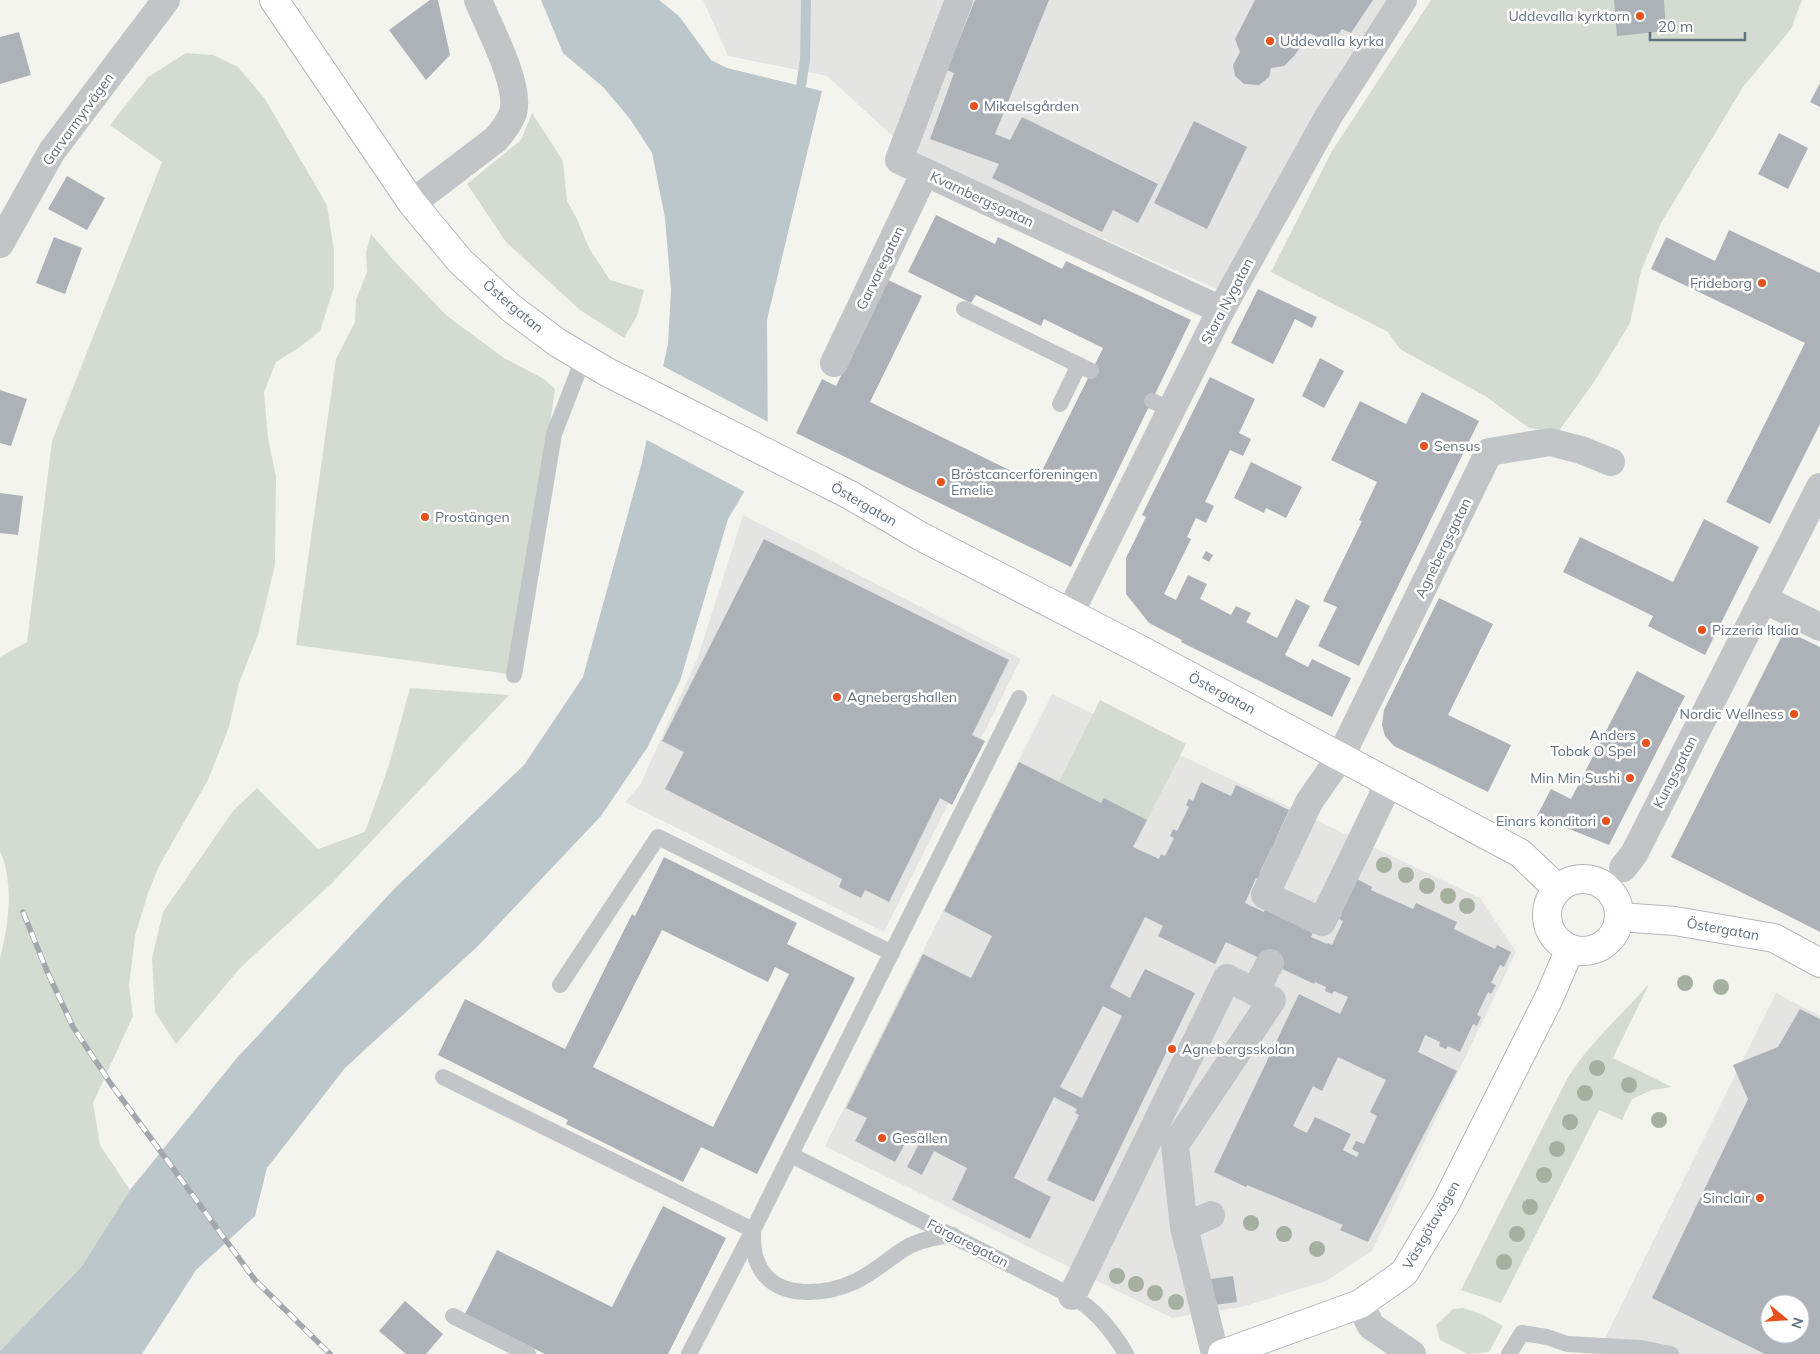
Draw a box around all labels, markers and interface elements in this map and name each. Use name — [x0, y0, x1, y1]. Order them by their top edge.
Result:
place label: Uddevalla kyrktorn — [1508, 7, 1630, 25]
marker: Uddevalla kyrktorn — [1634, 10, 1646, 22]
scale bar — [1650, 10, 1745, 42]
text: 20 m — [1658, 17, 1693, 36]
place label: Uddevalla kyrka — [1280, 32, 1384, 50]
marker: Uddevalla kyrka — [1264, 35, 1276, 47]
street label: Garvarmyrvägen — [38, 69, 118, 169]
place label: Mikaelsgården — [984, 97, 1079, 115]
marker: Mikaelsgården — [968, 100, 980, 112]
street label: Kvarnbergsgatan — [927, 167, 1037, 231]
street label: Garvaregatan — [852, 223, 908, 313]
street label: Stora Nygatan — [1197, 255, 1257, 347]
place label: Frideborg — [1690, 274, 1752, 292]
street label: Östergatan — [479, 275, 547, 337]
marker: Frideborg — [1756, 277, 1768, 289]
place label: Sensus — [1434, 437, 1481, 455]
marker: Sensus — [1418, 440, 1430, 452]
place label: Bröstcancerföreningen Emelie — [951, 465, 1098, 499]
marker: Bröstcancerföreningen Emelie — [935, 476, 947, 488]
street label: Östergatan — [828, 478, 900, 530]
street label: Agnebergsgatan — [1411, 495, 1475, 601]
place label: Prostängen — [435, 508, 510, 526]
marker: Prostängen — [419, 511, 431, 523]
place label: Pizzeria Italia — [1712, 621, 1799, 639]
marker: Pizzeria Italia — [1696, 624, 1708, 636]
street label: Östergatan — [1185, 668, 1259, 718]
place label: Agnebergshallen — [847, 688, 957, 706]
marker: Agnebergshallen — [831, 691, 843, 703]
place label: Nordic Wellness — [1680, 705, 1784, 723]
marker: Nordic Wellness — [1788, 708, 1800, 720]
place label: Anders Tobak O Spel — [1550, 726, 1636, 760]
street label: Kungsgatan — [1649, 733, 1701, 811]
marker: Anders Tobak O Spel — [1640, 737, 1652, 749]
place label: Min Min Sushi — [1530, 769, 1620, 787]
marker: Min Min Sushi — [1624, 772, 1636, 784]
place label: Einars konditori — [1496, 812, 1596, 830]
marker: Einars konditori — [1600, 815, 1612, 827]
street label: Östergatan — [1685, 914, 1761, 944]
place label: Agnebergsskolan — [1182, 1040, 1295, 1058]
marker: Agnebergsskolan — [1166, 1043, 1178, 1055]
place label: Gesällen — [892, 1129, 948, 1147]
marker: Gesällen — [876, 1132, 888, 1144]
street label: Västgötavägen — [1398, 1177, 1464, 1273]
place label: Sinclair — [1703, 1189, 1751, 1207]
marker: Sinclair — [1754, 1192, 1766, 1204]
street label: Färgaregatan — [924, 1215, 1012, 1271]
north arrow — [1760, 1294, 1810, 1344]
text: N — [1787, 1315, 1808, 1331]

